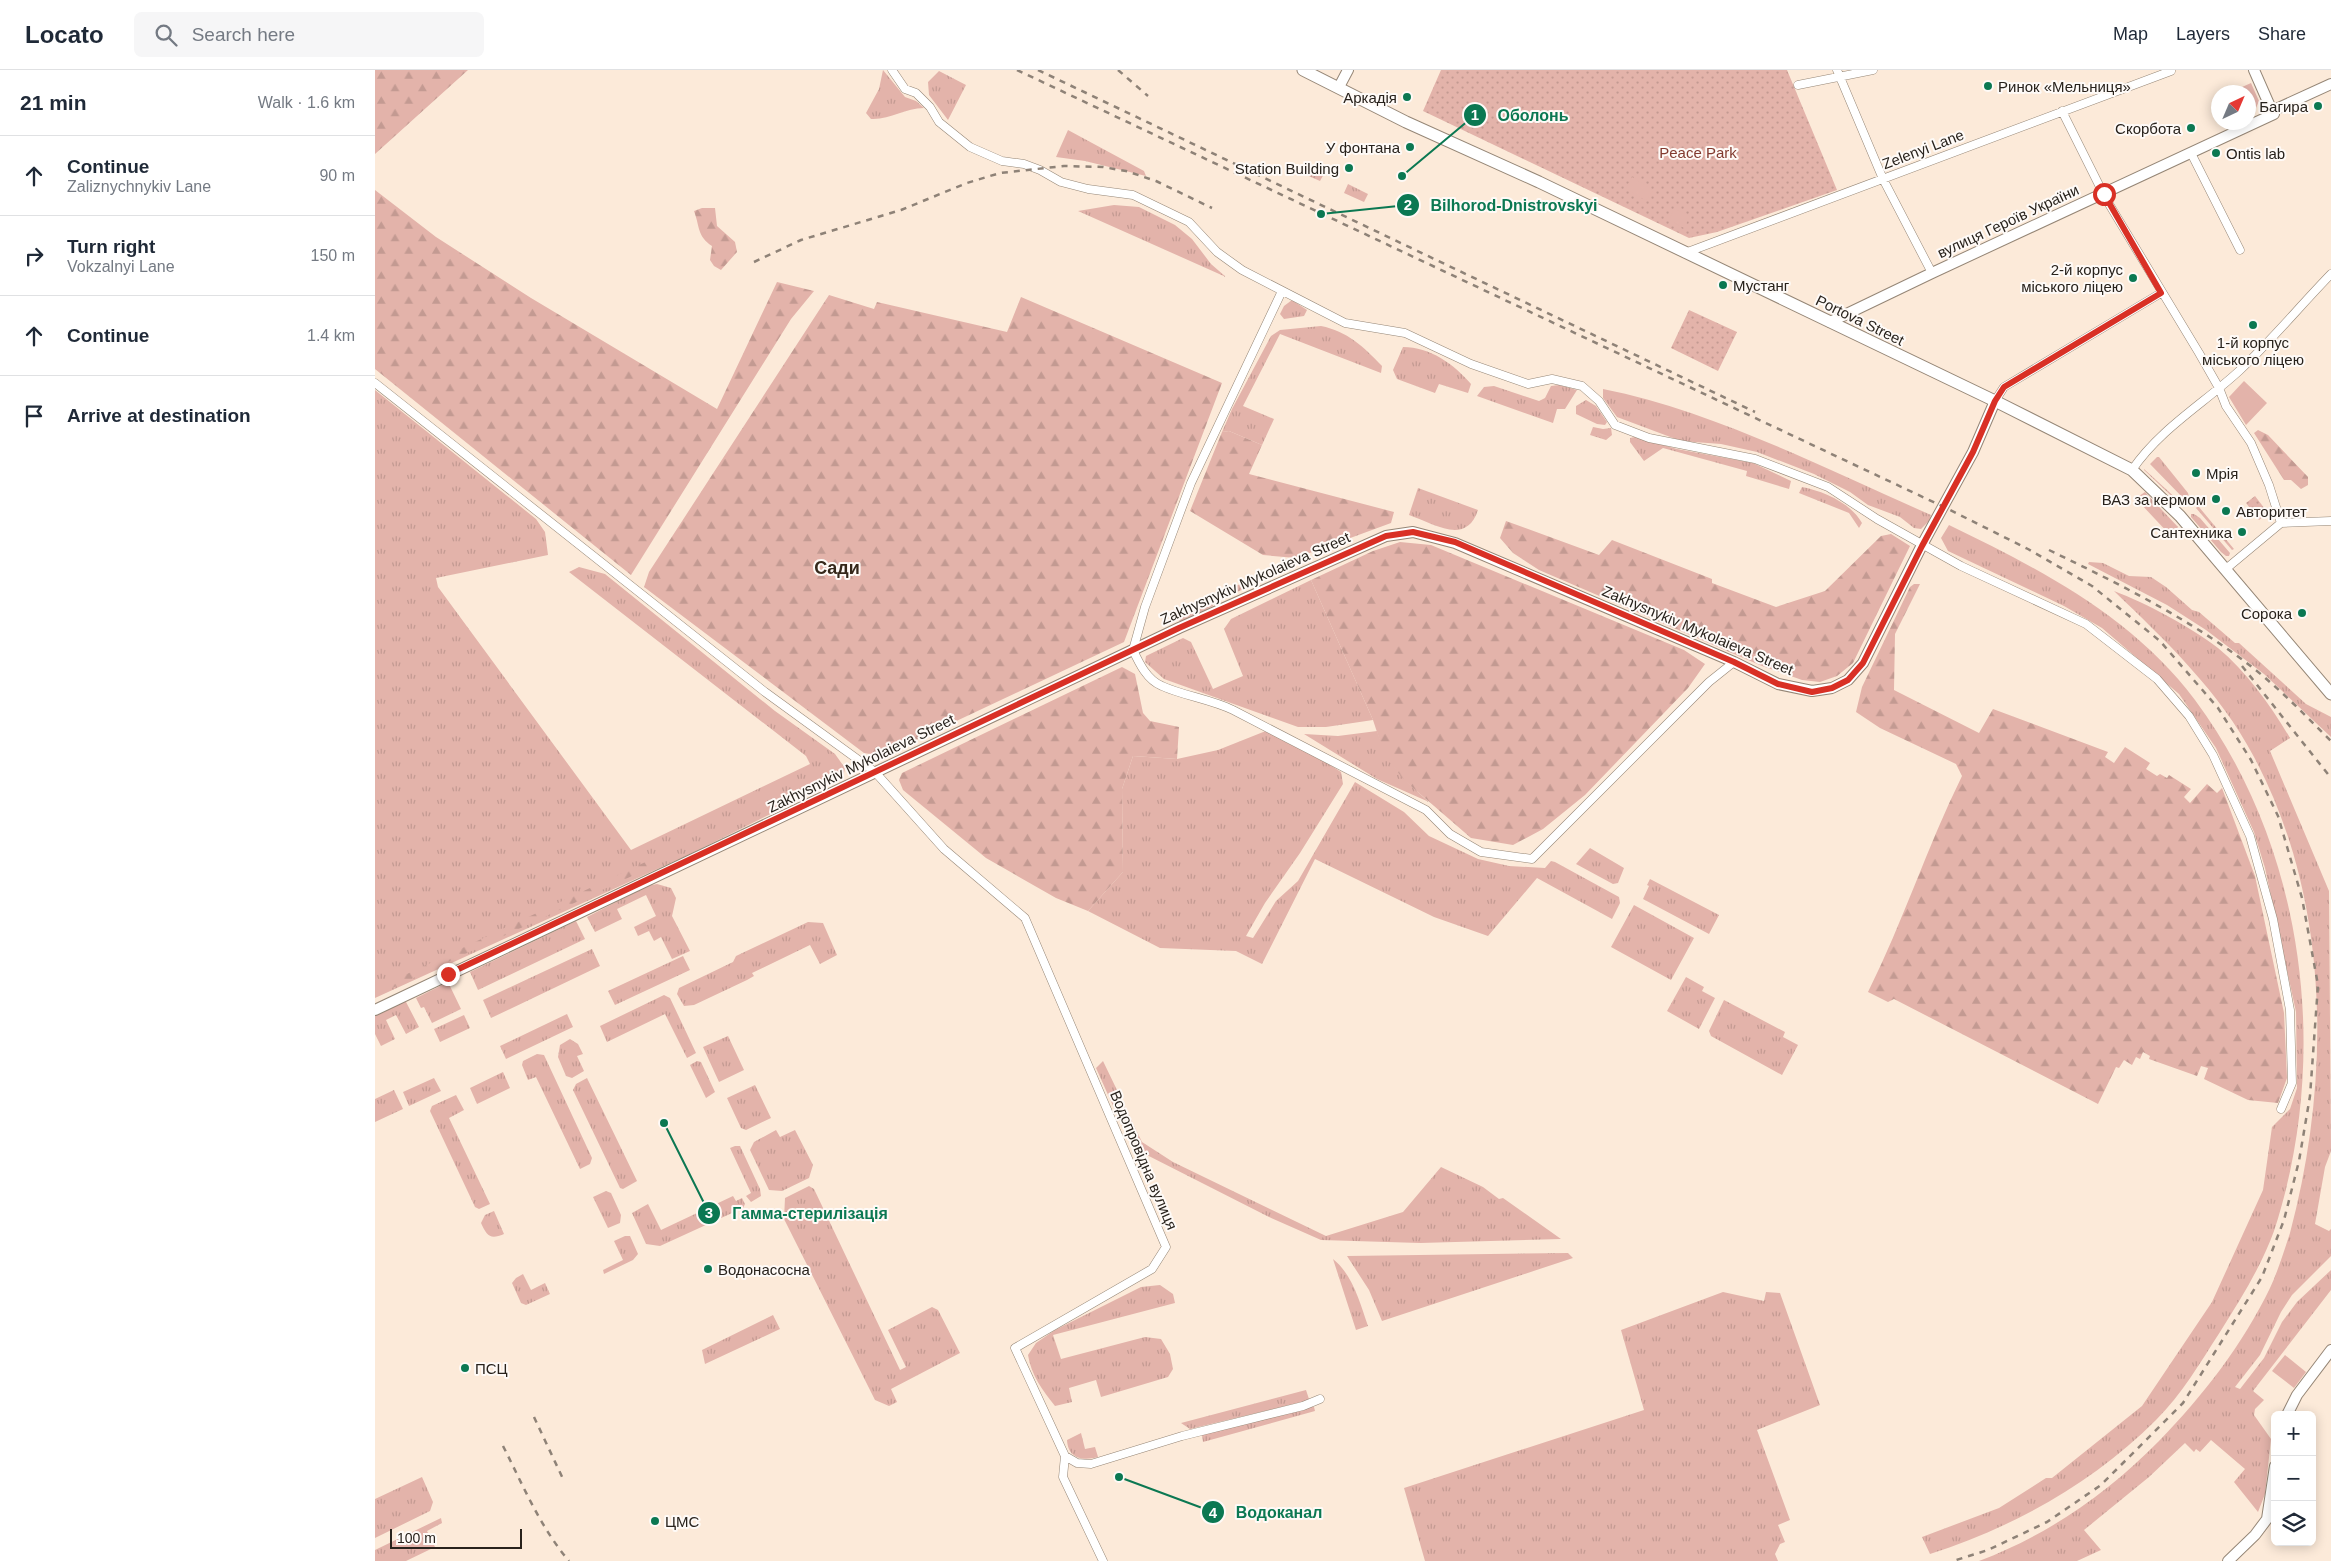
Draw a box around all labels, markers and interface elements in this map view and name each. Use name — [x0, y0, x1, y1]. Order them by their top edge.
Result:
search box — [134, 12, 484, 57]
text: Locato — [25, 21, 104, 48]
icon: search — [152, 21, 180, 49]
text: Search here — [192, 24, 295, 45]
text: Map — [2113, 24, 2148, 44]
text: Layers — [2176, 24, 2230, 44]
text: Share — [2258, 24, 2306, 44]
place label: Ринок «Мельниця» — [1998, 78, 2131, 95]
marker: Ринок «Мельниця» — [1982, 80, 1994, 92]
north arrow — [2211, 85, 2256, 130]
place label: Аркадія — [1343, 89, 1397, 106]
text: 21 min — [20, 91, 87, 114]
marker: Аркадія — [1401, 91, 1413, 103]
text: Walk · 1.6 km — [258, 94, 355, 111]
place label: Багира — [2259, 98, 2309, 115]
callout: Оболонь — [1462, 99, 1578, 130]
marker: Багира — [2312, 100, 2324, 112]
text: 1 — [1471, 106, 1479, 123]
text: Оболонь — [1498, 107, 1569, 124]
place label: Скорбота — [2115, 120, 2182, 137]
marker: Скорбота — [2185, 122, 2197, 134]
street label: Zelenyi Lane — [1880, 126, 1966, 172]
place label: У фонтана — [1326, 139, 1401, 156]
marker: У фонтана — [1404, 141, 1416, 153]
park label: Peace Park — [1659, 144, 1737, 161]
place label: Ontis lab — [2226, 145, 2285, 162]
marker: Ontis lab — [2210, 147, 2222, 159]
text: Continue — [67, 156, 149, 177]
place label: Station Building — [1235, 160, 1339, 177]
icon: ahead — [20, 162, 48, 190]
marker: Station Building — [1343, 162, 1355, 174]
text: 90 m — [319, 167, 355, 184]
text: Zaliznychnykiv Lane — [67, 178, 211, 195]
street label: вулиця Героїв України — [1935, 181, 2081, 261]
route start — [2093, 183, 2116, 206]
callout: Bilhorod-Dnistrovskyi — [1395, 189, 1607, 220]
text: 2 — [1404, 196, 1412, 213]
text: Bilhorod-Dnistrovskyi — [1430, 197, 1598, 214]
text: Turn right — [67, 236, 155, 257]
icon: right — [20, 242, 48, 270]
text: 150 m — [311, 247, 355, 264]
text: Vokzalnyi Lane — [67, 258, 175, 275]
place label: 2-й корпус міського ліцею — [2021, 261, 2123, 295]
marker: 2-й корпус міського ліцею — [2127, 272, 2139, 284]
place label: Мустанг — [1733, 277, 1790, 294]
marker: Мустанг — [1717, 279, 1729, 291]
street label: Portova Street — [1813, 291, 1908, 349]
marker: 1-й корпус міського ліцею — [2247, 319, 2259, 331]
icon: ahead — [20, 322, 48, 350]
text: Continue — [67, 325, 149, 346]
text: 1.4 km — [307, 327, 355, 344]
place label: 1-й корпус міського ліцею — [2202, 334, 2304, 368]
icon: arrive — [20, 402, 48, 430]
text: Arrive at destination — [67, 405, 251, 426]
place label: Мрія — [2206, 465, 2238, 482]
marker: Мрія — [2190, 467, 2202, 479]
place label: ВАЗ за кермом — [2102, 491, 2206, 508]
marker: ВАЗ за кермом — [2210, 493, 2222, 505]
place label: Авторитет — [2236, 503, 2307, 520]
marker: Авторитет — [2220, 505, 2232, 517]
place label: Сантехника — [2150, 524, 2233, 541]
marker: Сантехника — [2236, 526, 2248, 538]
street label: Zakhysnykiv Mykolaieva Street — [1157, 528, 1353, 628]
district label: Сади — [814, 558, 860, 578]
street label: Zakhysnykiv Mykolaieva Street — [1600, 582, 1797, 678]
place label: Сорока — [2241, 605, 2293, 622]
marker: Сорока — [2296, 607, 2308, 619]
street label: Zakhysnykiv Mykolaieva Street — [765, 710, 958, 816]
route end — [437, 963, 460, 986]
street label: Водопровідна вулиця — [1107, 1088, 1181, 1232]
callout: Гамма-стерилізація — [697, 1197, 898, 1228]
text: 3 — [705, 1204, 713, 1221]
text: Гамма-стерилізація — [732, 1205, 888, 1222]
place label: Водонасосна — [718, 1261, 811, 1278]
marker: Водонасосна — [702, 1263, 714, 1275]
place label: ПСЦ — [475, 1360, 508, 1377]
marker: ПСЦ — [459, 1362, 471, 1374]
map controls — [2271, 1411, 2316, 1546]
button: + — [2271, 1411, 2316, 1456]
button: − — [2271, 1456, 2316, 1501]
callout: Водоканал — [1201, 1497, 1332, 1528]
button: layers — [2271, 1501, 2316, 1546]
text: 4 — [1209, 1504, 1218, 1521]
text: Водоканал — [1236, 1504, 1322, 1521]
place label: ЦМС — [665, 1513, 700, 1530]
marker: ЦМС — [649, 1515, 661, 1527]
scale bar — [390, 1526, 523, 1549]
text: 100 m — [397, 1530, 436, 1546]

